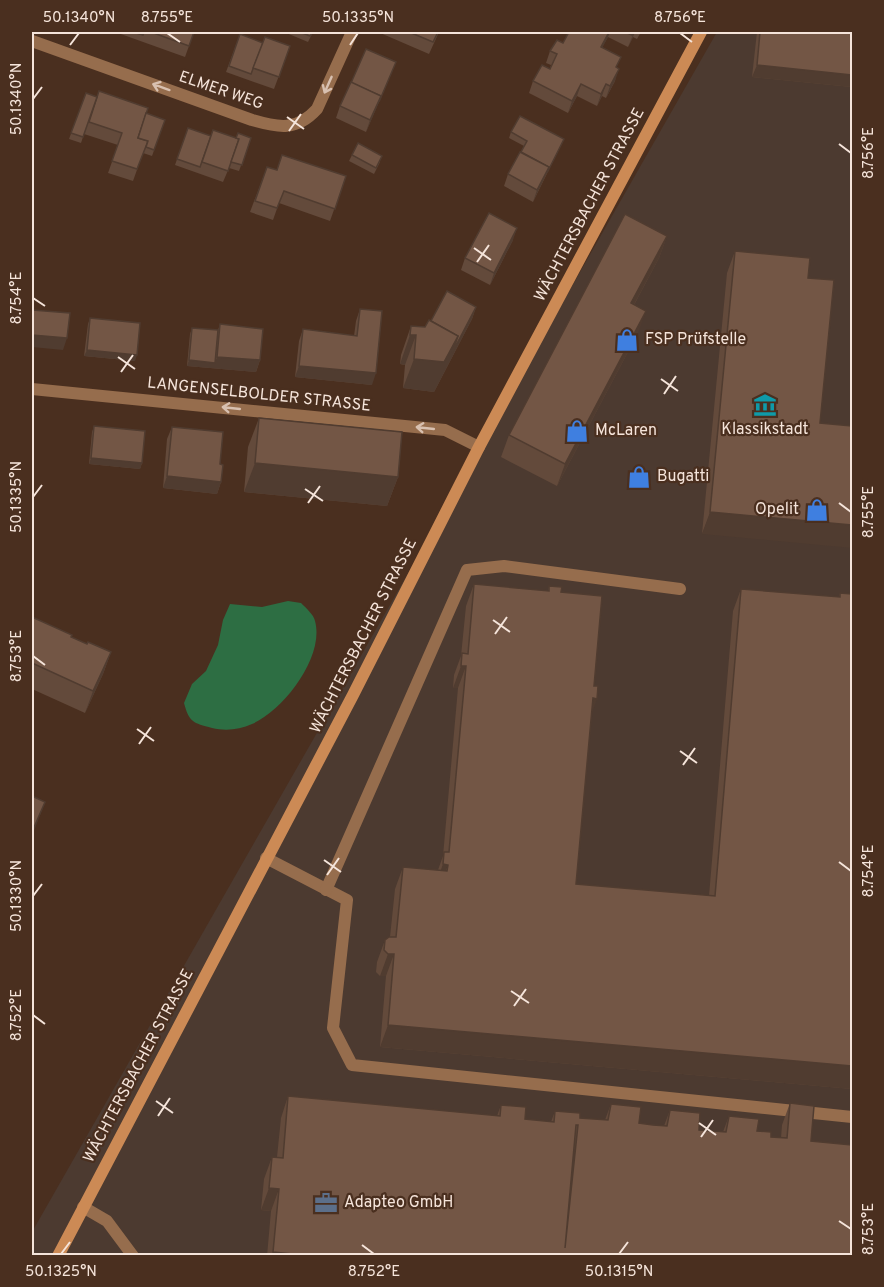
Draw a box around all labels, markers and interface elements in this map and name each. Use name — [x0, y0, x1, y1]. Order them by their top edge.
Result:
text: 50.1340°N — [43, 9, 115, 28]
text: 8.755°E — [141, 9, 193, 28]
text: 50.1335°N — [322, 9, 394, 28]
text: 8.756°E — [654, 9, 706, 28]
text: 50.1340°N — [8, 63, 27, 135]
street label: ELMER WEG — [176, 67, 266, 115]
one-way arrow — [322, 75, 333, 94]
one-way arrow — [152, 81, 171, 92]
street label: WÄCHTERSBACHER STRASSE — [530, 104, 650, 305]
text: 8.756°E — [860, 127, 879, 179]
text: 8.754°E — [8, 272, 27, 324]
shop icon: FSP Prüfstelle — [614, 327, 640, 353]
place label: FSP Prüfstelle — [645, 330, 746, 350]
street label: LANGENSELBOLDER STRASSE — [146, 373, 372, 417]
museum icon: Klassikstadt — [752, 392, 778, 418]
one-way arrow — [221, 403, 241, 414]
shop icon: McLaren — [564, 418, 590, 444]
place label: Klassikstadt — [721, 420, 809, 440]
place label: McLaren — [595, 421, 657, 441]
one-way arrow — [415, 422, 435, 433]
text: 50.1335°N — [8, 461, 27, 533]
shop icon: Bugatti — [626, 464, 652, 490]
place label: Bugatti — [657, 467, 709, 487]
text: 8.755°E — [860, 486, 879, 538]
shop icon: Opelit — [804, 497, 830, 523]
place label: Opelit — [755, 500, 799, 520]
street label: WÄCHTERSBACHER STRASSE — [305, 535, 422, 737]
text: 8.753°E — [8, 630, 27, 682]
text: 8.754°E — [860, 845, 879, 897]
text: 50.1330°N — [8, 860, 27, 932]
street label: WÄCHTERSBACHER STRASSE — [79, 965, 199, 1166]
text: 8.752°E — [8, 989, 27, 1041]
office icon: Adapteo GmbH — [313, 1190, 339, 1216]
place label: Adapteo GmbH — [344, 1193, 453, 1213]
text: 8.753°E — [860, 1203, 879, 1255]
text: 50.1325°N — [25, 1263, 97, 1282]
text: 8.752°E — [348, 1263, 400, 1282]
text: 50.1315°N — [585, 1263, 653, 1282]

